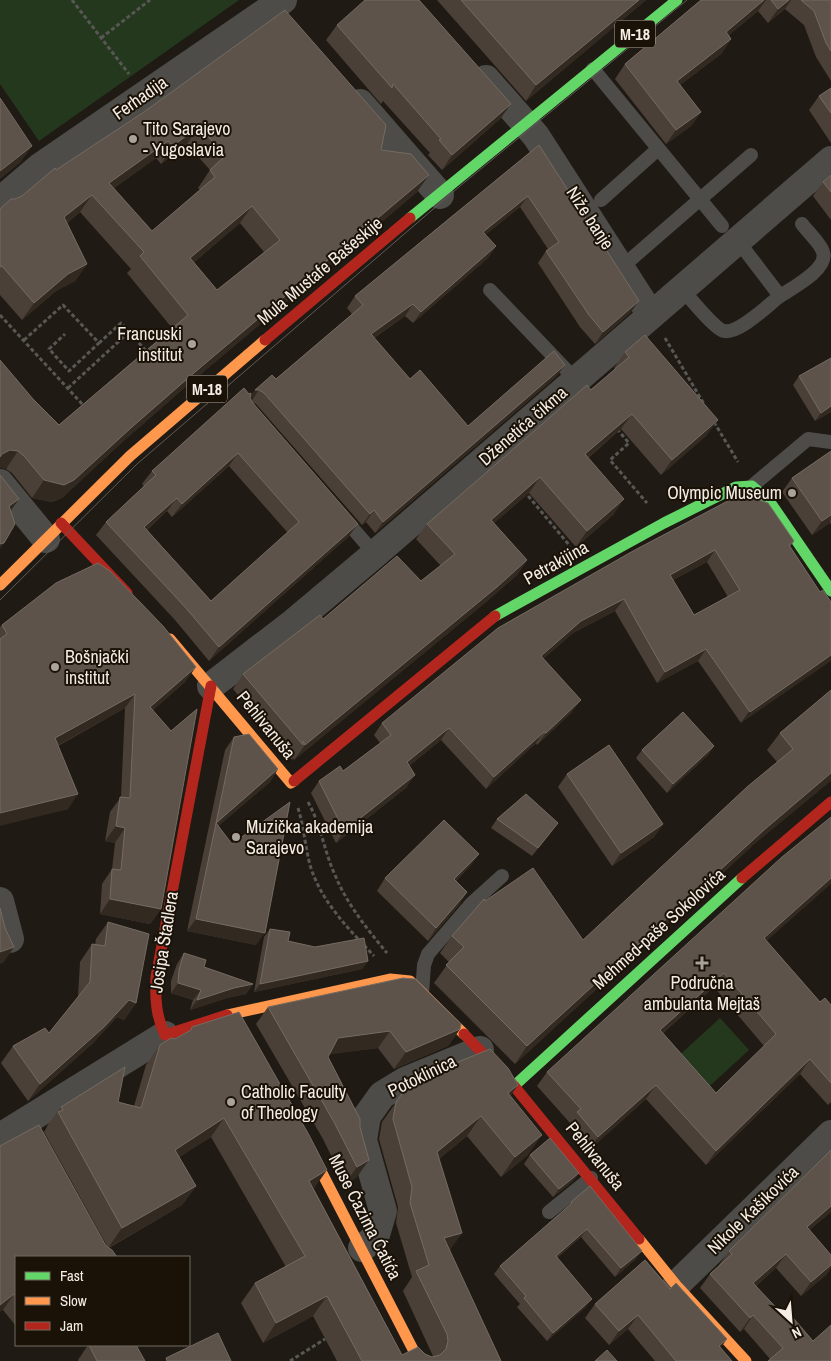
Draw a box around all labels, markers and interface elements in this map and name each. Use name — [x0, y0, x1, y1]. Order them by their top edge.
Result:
road number: M-18 — [615, 20, 655, 48]
street label: Ferhadija — [107, 70, 172, 126]
place label: Tito Sarajevo - Yugoslavia — [143, 116, 230, 162]
marker: Tito Sarajevo - Yugoslavia — [127, 133, 139, 145]
street label: Niže banje — [561, 181, 620, 254]
street label: Mula Mustafe Bašeskije — [252, 211, 388, 331]
place label: Francuski institut — [117, 321, 182, 367]
marker: Francuski institut — [186, 338, 198, 350]
road number: M-18 — [187, 376, 227, 402]
street label: Dženetića čikma — [473, 380, 572, 471]
place label: Olympic Museum — [667, 480, 782, 505]
marker: Olympic Museum — [786, 487, 798, 499]
street label: Petrakijina — [519, 535, 593, 591]
place label: Bošnjački institut — [65, 644, 129, 690]
marker: Bošnjački institut — [49, 661, 61, 673]
street label: Pehlivanuša — [231, 685, 302, 764]
place label: Muzička akademija Sarajevo — [246, 814, 373, 860]
marker: Muzička akademija Sarajevo — [230, 831, 242, 843]
street label: Mehmed-paše Sokolovića — [587, 862, 730, 995]
street label: Josipa Štadlera — [143, 889, 184, 995]
marker: Područna ambulanta Mejtaš — [695, 956, 709, 970]
place label: Područna ambulanta Mejtaš — [644, 970, 760, 1016]
street label: Potoklinica — [383, 1048, 460, 1103]
place label: Catholic Faculty of Theology — [241, 1079, 347, 1125]
marker: Catholic Faculty of Theology — [225, 1096, 237, 1108]
street label: Pehlivanuša — [560, 1116, 631, 1195]
street label: Muse Ćazima Ćatića — [323, 1150, 408, 1284]
street label: Nikole Kašikovića — [701, 1160, 804, 1260]
legend — [15, 1256, 190, 1346]
text: Fast — [60, 1265, 84, 1286]
text: Slow — [60, 1290, 87, 1311]
north arrow — [766, 1296, 816, 1346]
text: Jam — [60, 1315, 83, 1336]
text: N — [789, 1323, 804, 1343]

